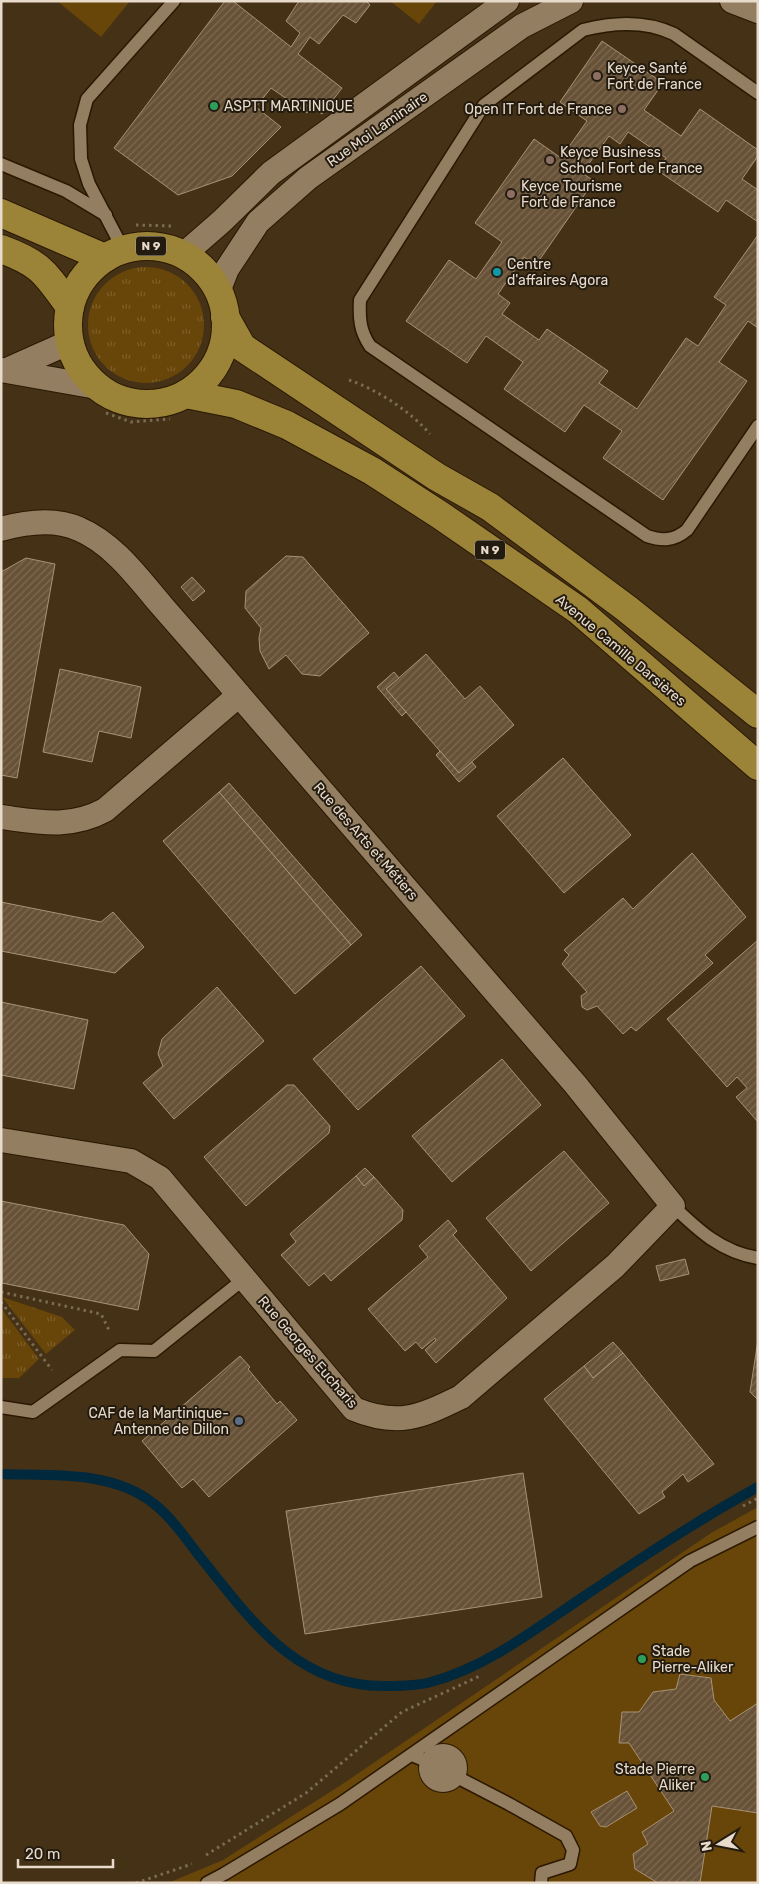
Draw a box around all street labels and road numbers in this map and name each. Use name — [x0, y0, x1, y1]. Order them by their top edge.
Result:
street label: Rue Moi Laminaire — [324, 88, 431, 170]
road number: N 9 — [136, 237, 166, 256]
road number: N 9 — [475, 540, 505, 560]
street label: Avenue Camille Darsières — [552, 591, 689, 710]
street label: Rue des Arts et Métiers — [310, 779, 421, 904]
street label: Rue Georges Eucharis — [254, 1293, 361, 1412]

